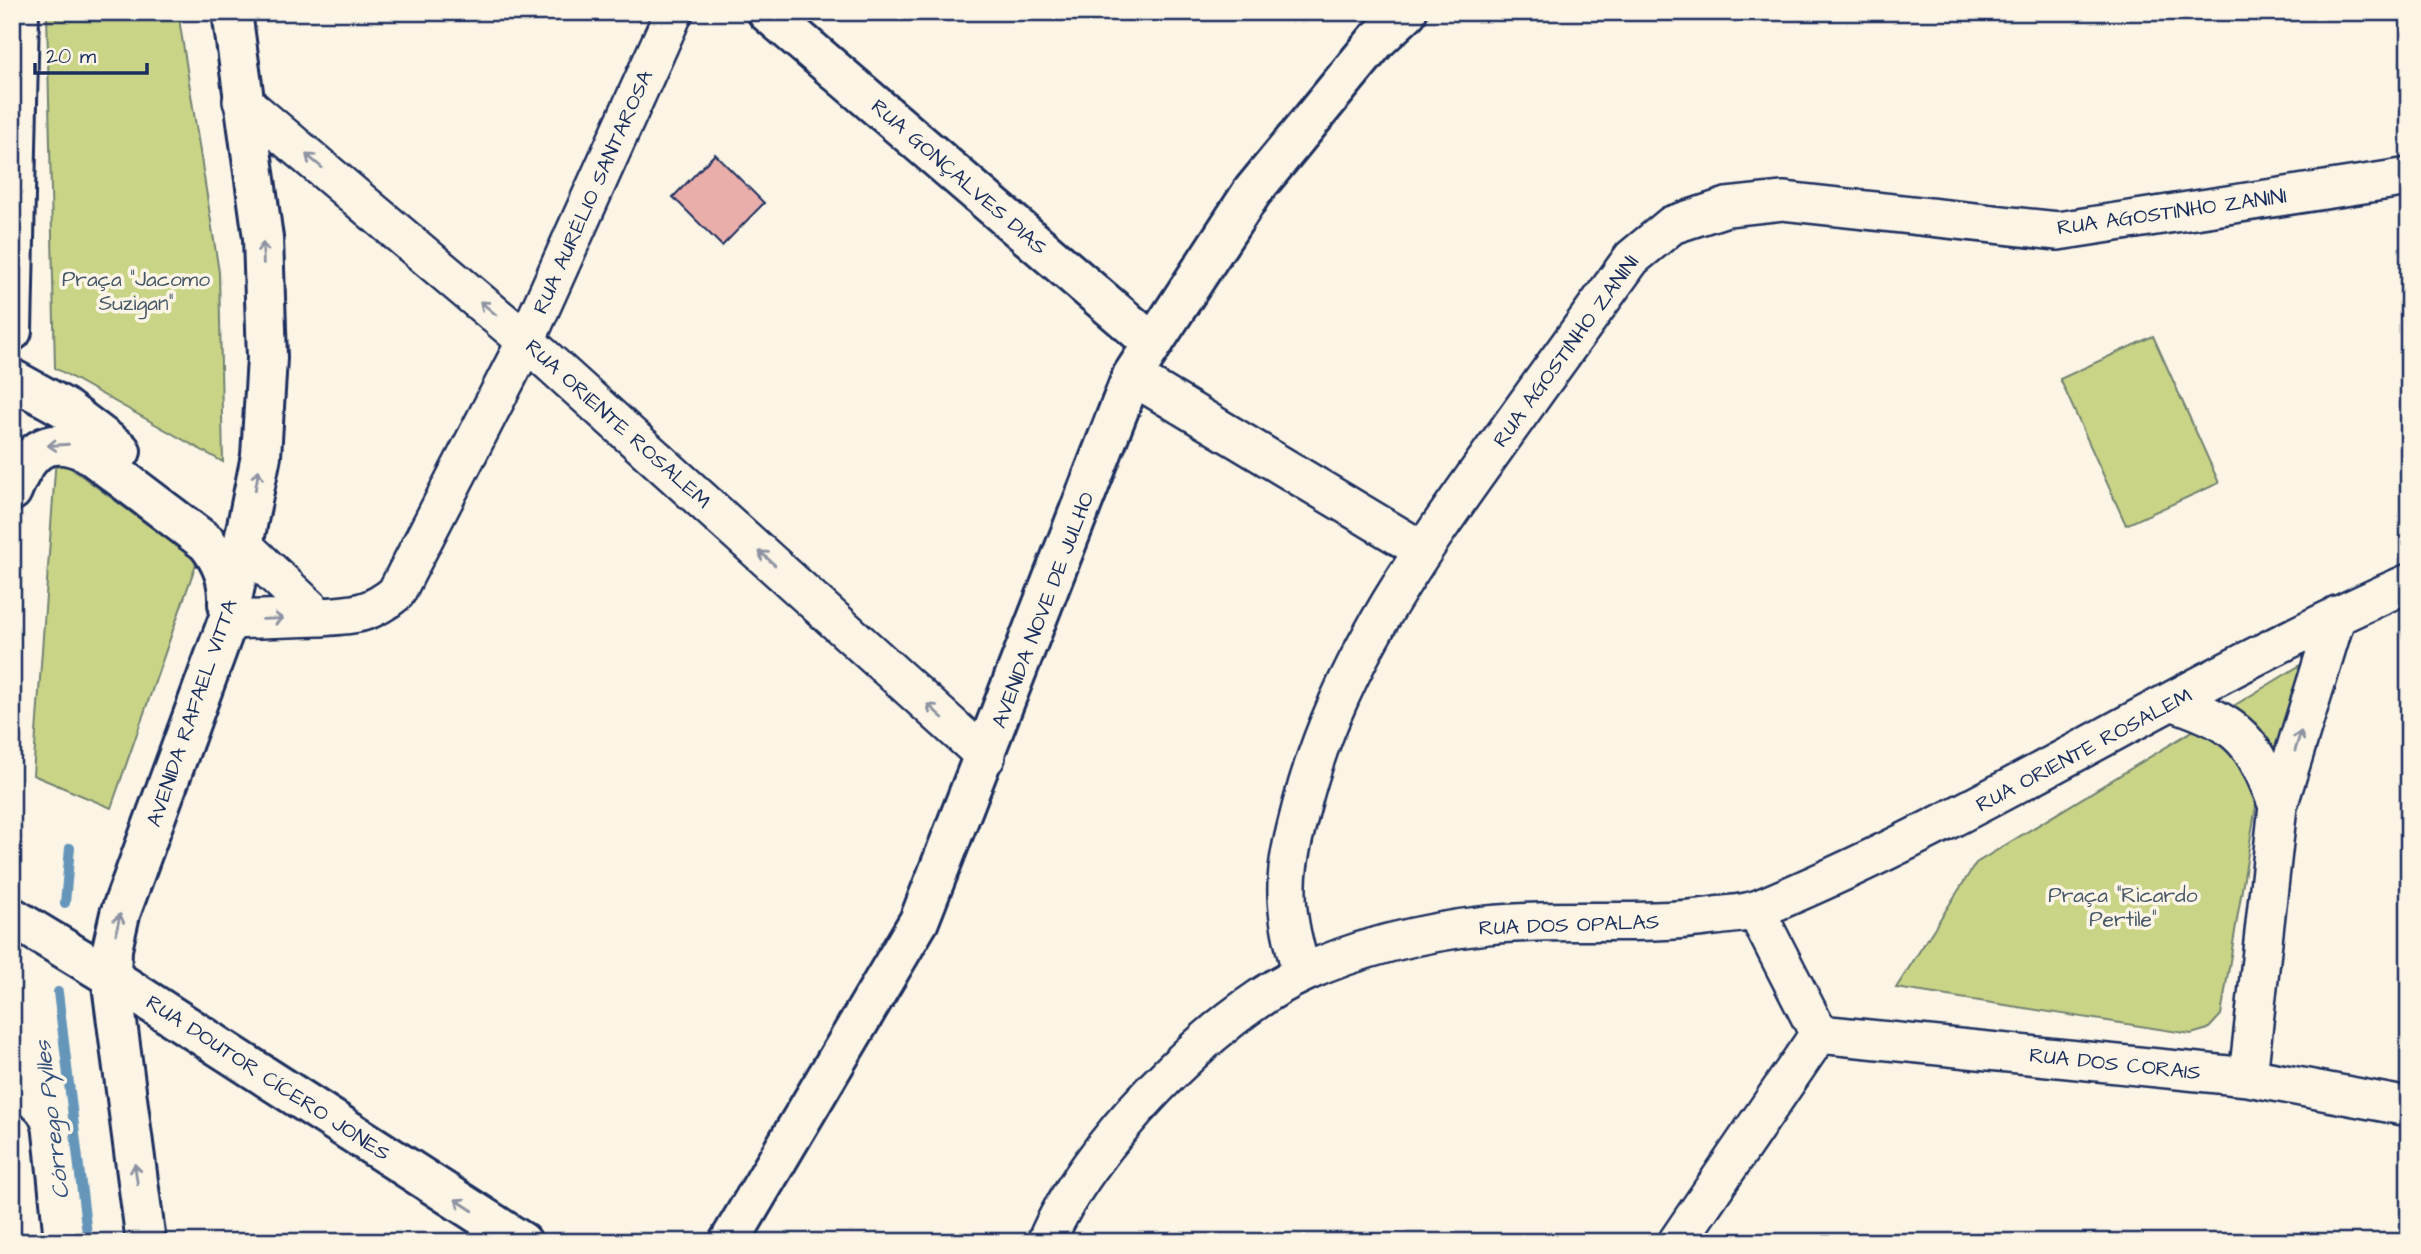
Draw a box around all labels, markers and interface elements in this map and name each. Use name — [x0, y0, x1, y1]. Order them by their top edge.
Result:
scale bar — [35, 32, 147, 76]
text: 20 m — [46, 42, 97, 71]
street label: RUA AURÉLIO SANTAROSA — [526, 65, 660, 319]
street label: RUA GONÇALVES DIAS — [865, 92, 1053, 262]
one-way arrow — [305, 153, 323, 169]
street label: RUA AGOSTINHO ZANINI — [2055, 182, 2289, 242]
one-way arrow — [257, 242, 270, 265]
street label: RUA AGOSTINHO ZANINI — [1486, 249, 1646, 453]
park label: Praça "Jacomo Suzigan" — [62, 265, 210, 320]
one-way arrow — [479, 300, 497, 316]
street label: RUA ORIENTE ROSALEM — [519, 333, 717, 515]
one-way arrow — [47, 439, 70, 452]
one-way arrow — [251, 469, 264, 492]
street label: AVENIDA NOVE DE JULHO — [985, 488, 1101, 732]
one-way arrow — [758, 550, 776, 566]
street label: AVENIDA RAFAEL VITTA — [139, 595, 245, 831]
one-way arrow — [262, 612, 285, 626]
street label: RUA ORIENTE ROSALEM — [1971, 681, 2197, 819]
one-way arrow — [926, 703, 944, 719]
one-way arrow — [2292, 730, 2305, 752]
park label: Praça "Ricardo Pertile" — [2048, 881, 2198, 934]
street label: RUA DOS OPALAS — [1478, 907, 1660, 943]
one-way arrow — [111, 913, 125, 936]
street label: RUA DOUTOR CÍCERO JONES — [140, 988, 396, 1168]
water label: Córrego Pylles — [26, 1037, 79, 1201]
street label: RUA DOS CORAIS — [2028, 1041, 2202, 1087]
one-way arrow — [130, 1163, 143, 1186]
one-way arrow — [455, 1197, 475, 1211]

